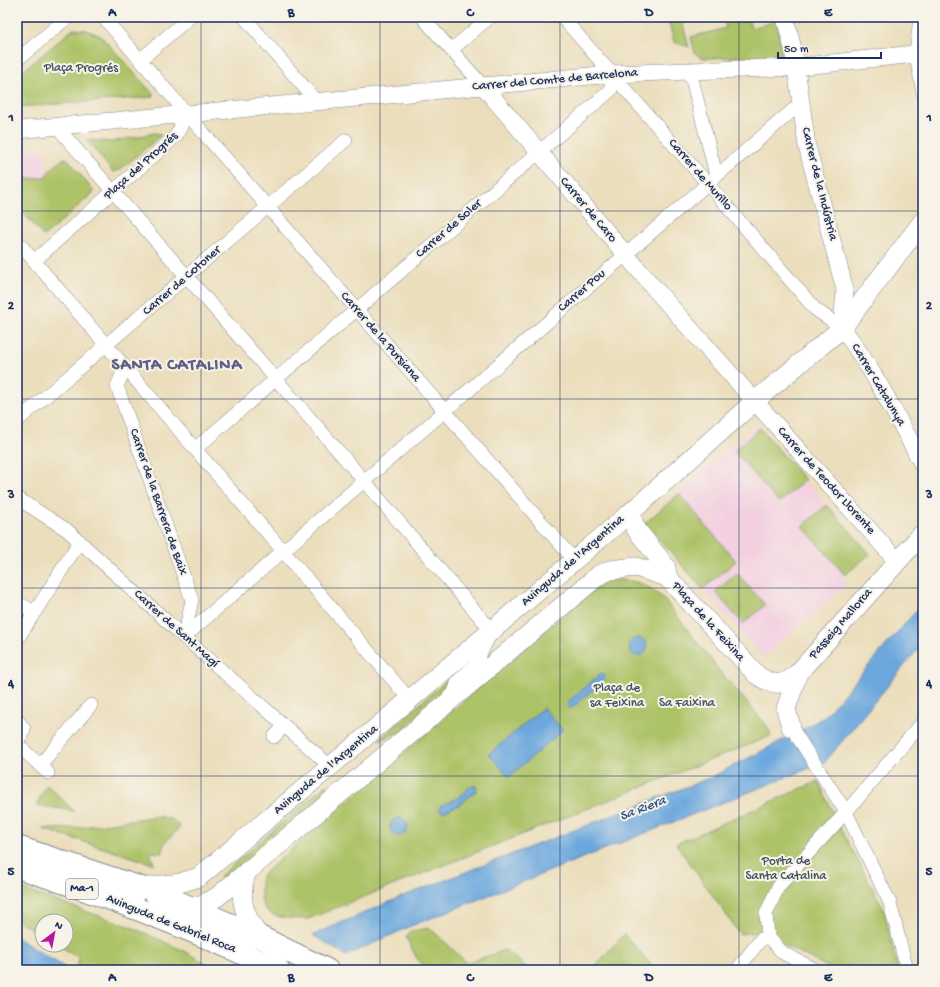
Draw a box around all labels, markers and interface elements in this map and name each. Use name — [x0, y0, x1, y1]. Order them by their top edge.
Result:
text: A — [107, 6, 117, 21]
text: B — [287, 6, 296, 21]
text: C — [465, 6, 475, 21]
text: D — [644, 6, 654, 21]
text: E — [824, 6, 833, 21]
scale bar — [778, 34, 881, 60]
text: 50 m — [784, 43, 809, 57]
park label: Plaça Progrés — [43, 61, 119, 76]
street label: Carrer del Comte de Barcelona — [472, 65, 639, 95]
text: 1 — [7, 111, 14, 126]
text: 1 — [925, 111, 932, 126]
street label: Carrer de la Indústria — [798, 126, 841, 243]
street label: Plaça del Progrés — [100, 128, 182, 204]
street label: Carrer de Murillo — [665, 136, 735, 214]
street label: Carrer de Caro — [556, 174, 620, 246]
street label: Carrer de Soler — [413, 195, 486, 262]
street label: Carrer de Cotoner — [140, 242, 225, 319]
street label: Carrer Pou — [555, 266, 609, 316]
street label: Carrer de la Pursiana — [337, 289, 424, 386]
text: 2 — [8, 299, 15, 314]
text: 2 — [926, 299, 933, 314]
street label: Carrer Catalunya — [848, 341, 909, 430]
district label: SANTA CATALINA — [112, 356, 243, 376]
street label: Carrer de Teodor Llorente — [774, 424, 878, 538]
street label: Carrer de la Barrera de Baix — [126, 427, 190, 577]
text: 3 — [7, 488, 15, 503]
text: 3 — [925, 488, 933, 503]
street label: Avinguda de l'Argentina — [518, 512, 628, 610]
street label: Plaça de la Feixina — [668, 578, 748, 665]
street label: Passeig Mallorca — [806, 585, 876, 663]
street label: Carrer de Sant Magí — [130, 587, 223, 672]
text: 4 — [7, 677, 15, 692]
text: 4 — [925, 677, 933, 692]
park label: Plaça de sa Feixina — [590, 681, 645, 711]
park label: Sa Faixina — [659, 696, 716, 711]
street label: Avinguda de l'Argentina — [271, 722, 382, 818]
water label: Sa Riera — [618, 792, 670, 826]
park label: Porta de Santa Catalina — [746, 854, 827, 884]
text: 5 — [8, 865, 15, 880]
text: 5 — [926, 865, 933, 880]
road number: Ma-1 — [66, 879, 98, 899]
street label: Avinguda de Gabriel Roca — [104, 891, 239, 957]
north arrow — [34, 913, 74, 953]
text: N — [52, 919, 64, 933]
text: A — [107, 971, 117, 986]
text: B — [287, 971, 296, 986]
text: C — [465, 971, 475, 986]
text: D — [644, 971, 654, 986]
text: E — [824, 971, 833, 986]

